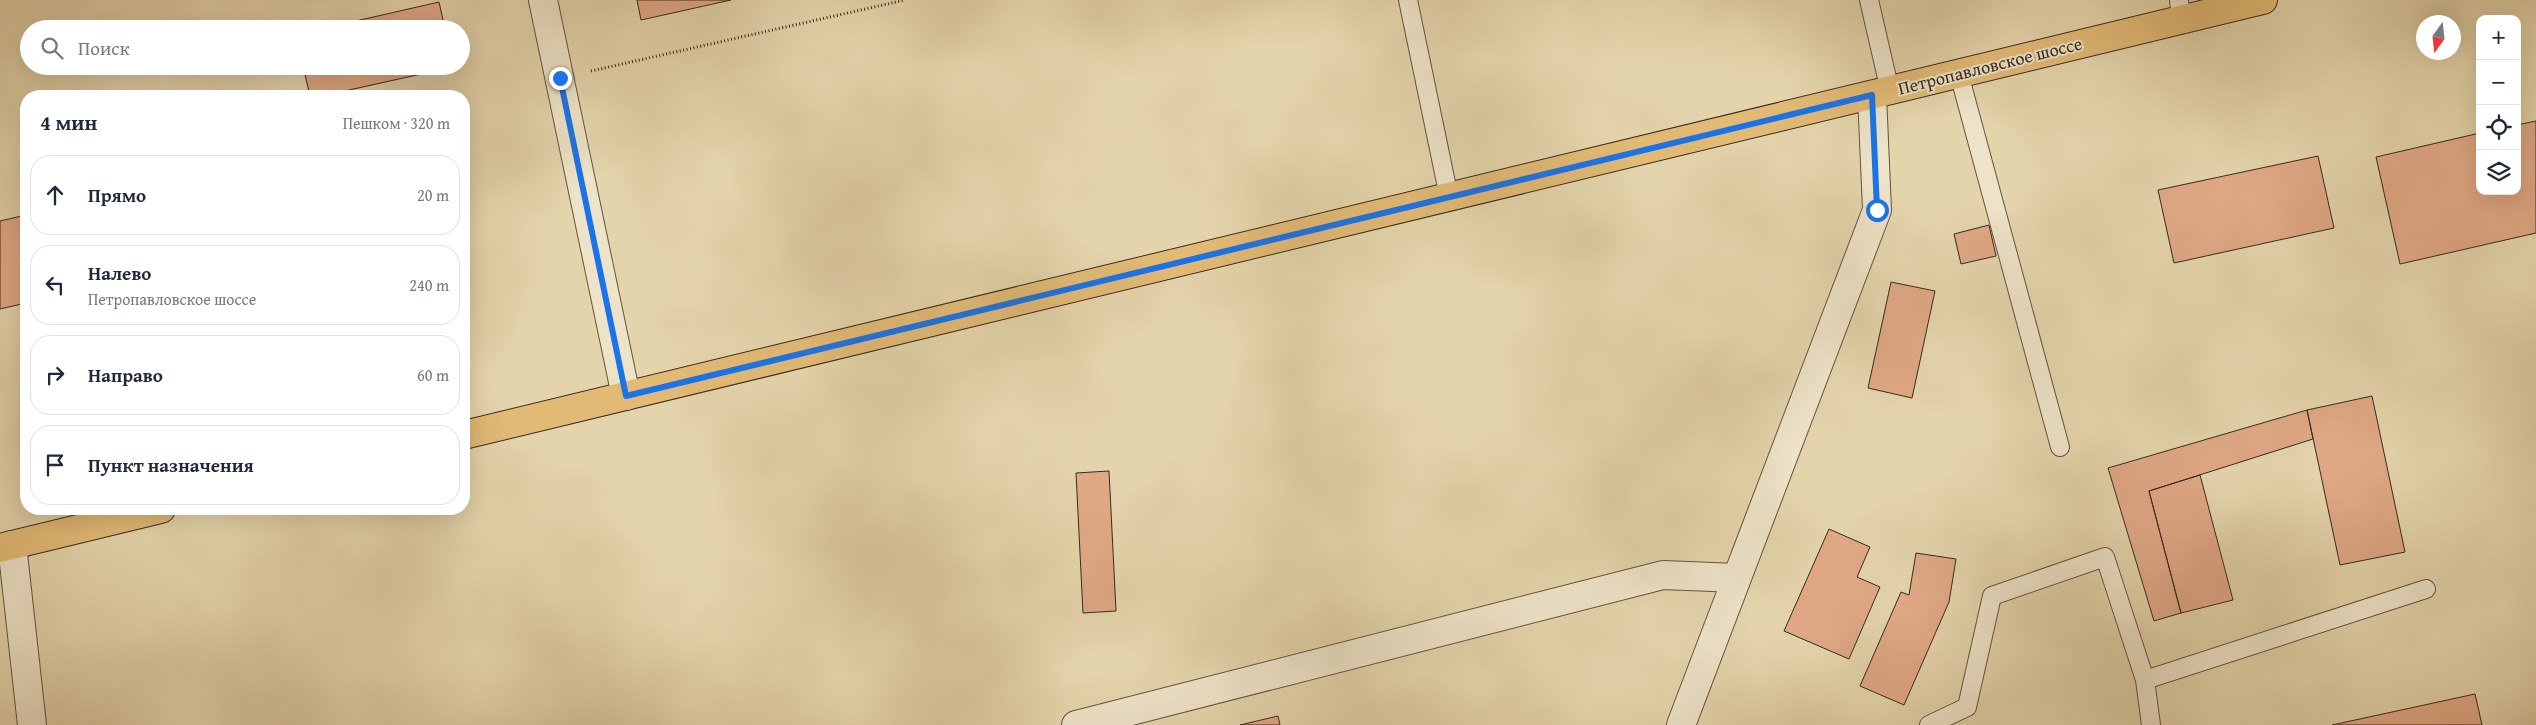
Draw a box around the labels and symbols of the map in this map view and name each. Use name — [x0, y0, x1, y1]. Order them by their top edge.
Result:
north arrow — [2416, 15, 2461, 60]
street label: Петропавловское шоссе — [1895, 30, 2085, 102]
route end — [549, 67, 572, 90]
route start — [1866, 199, 1889, 222]

